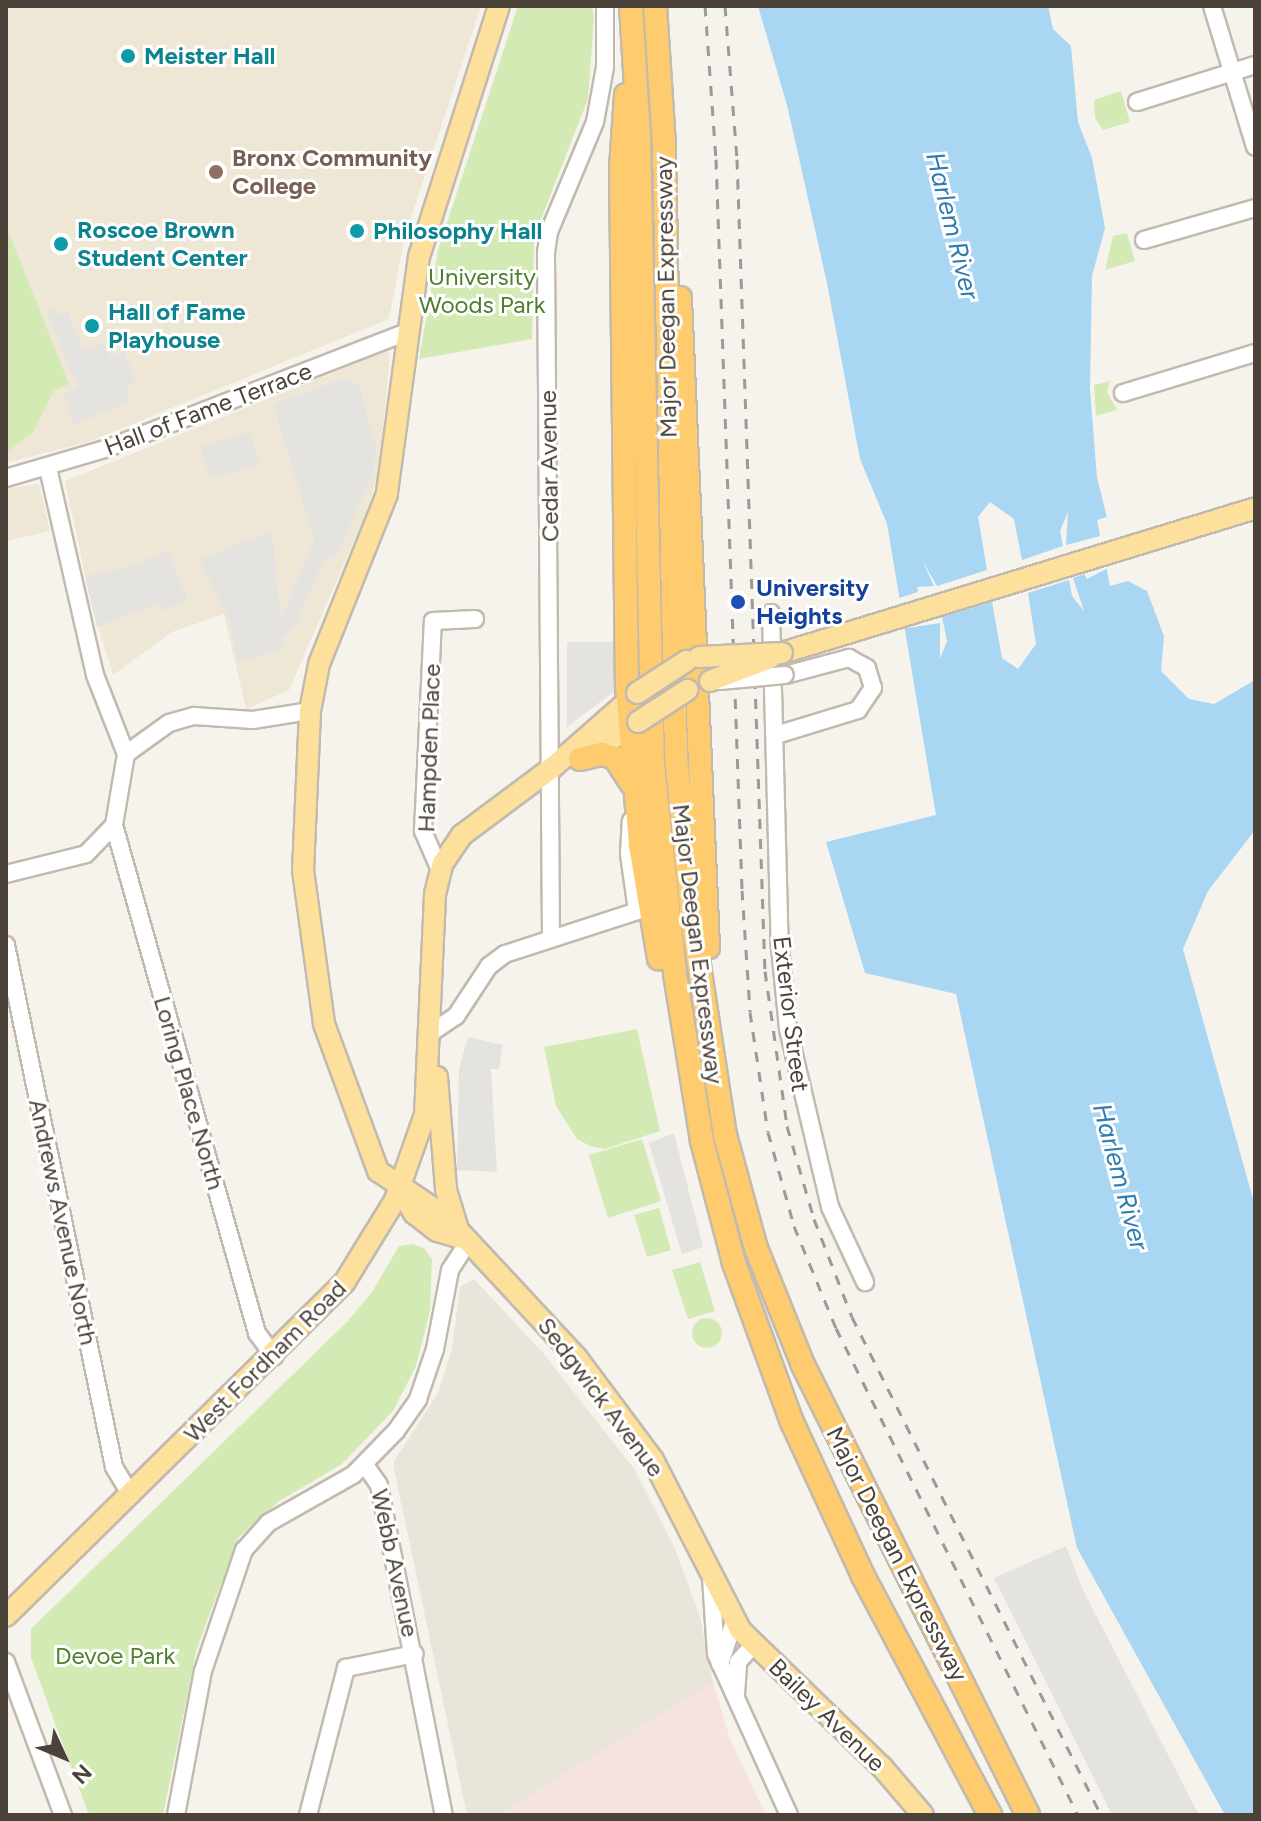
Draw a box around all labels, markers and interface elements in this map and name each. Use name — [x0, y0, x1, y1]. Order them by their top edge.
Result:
place label: Meister Hall — [144, 42, 275, 70]
marker: Meister Hall — [119, 47, 137, 65]
place label: Bronx Community College — [232, 144, 432, 200]
water label: Harlem River — [919, 149, 985, 303]
street label: Major Deegan Expressway — [649, 156, 683, 438]
marker: Bronx Community College — [207, 163, 225, 181]
place label: Roscoe Brown Student Center — [77, 216, 248, 272]
place label: Philosophy Hall — [373, 217, 542, 245]
marker: Philosophy Hall — [348, 222, 366, 240]
marker: Roscoe Brown Student Center — [52, 235, 70, 253]
park label: University Woods Park — [419, 263, 545, 319]
place label: Hall of Fame Playhouse — [108, 298, 246, 354]
marker: Hall of Fame Playhouse — [83, 317, 101, 335]
street label: Hall of Fame Terrace — [100, 356, 316, 462]
street label: Cedar Avenue — [533, 390, 565, 542]
place label: University Heights — [756, 574, 869, 630]
marker: University Heights — [727, 591, 749, 613]
street label: Hampden Place — [412, 663, 446, 833]
street label: Major Deegan Expressway — [667, 802, 729, 1086]
street label: Exterior Street — [767, 935, 815, 1093]
street label: Loring Place North — [148, 993, 230, 1193]
street label: Andrews Avenue North — [23, 1096, 103, 1348]
water label: Harlem River — [1085, 1100, 1155, 1254]
street label: West Fordham Road — [178, 1274, 352, 1448]
street label: Sedgwick Avenue — [532, 1312, 670, 1482]
street label: Major Deegan Expressway — [820, 1422, 974, 1686]
street label: Webb Avenue — [365, 1486, 425, 1640]
park label: Devoe Park — [55, 1642, 175, 1670]
street label: Bailey Avenue — [763, 1652, 891, 1778]
north arrow — [24, 1717, 104, 1797]
text: N — [66, 1759, 97, 1790]

